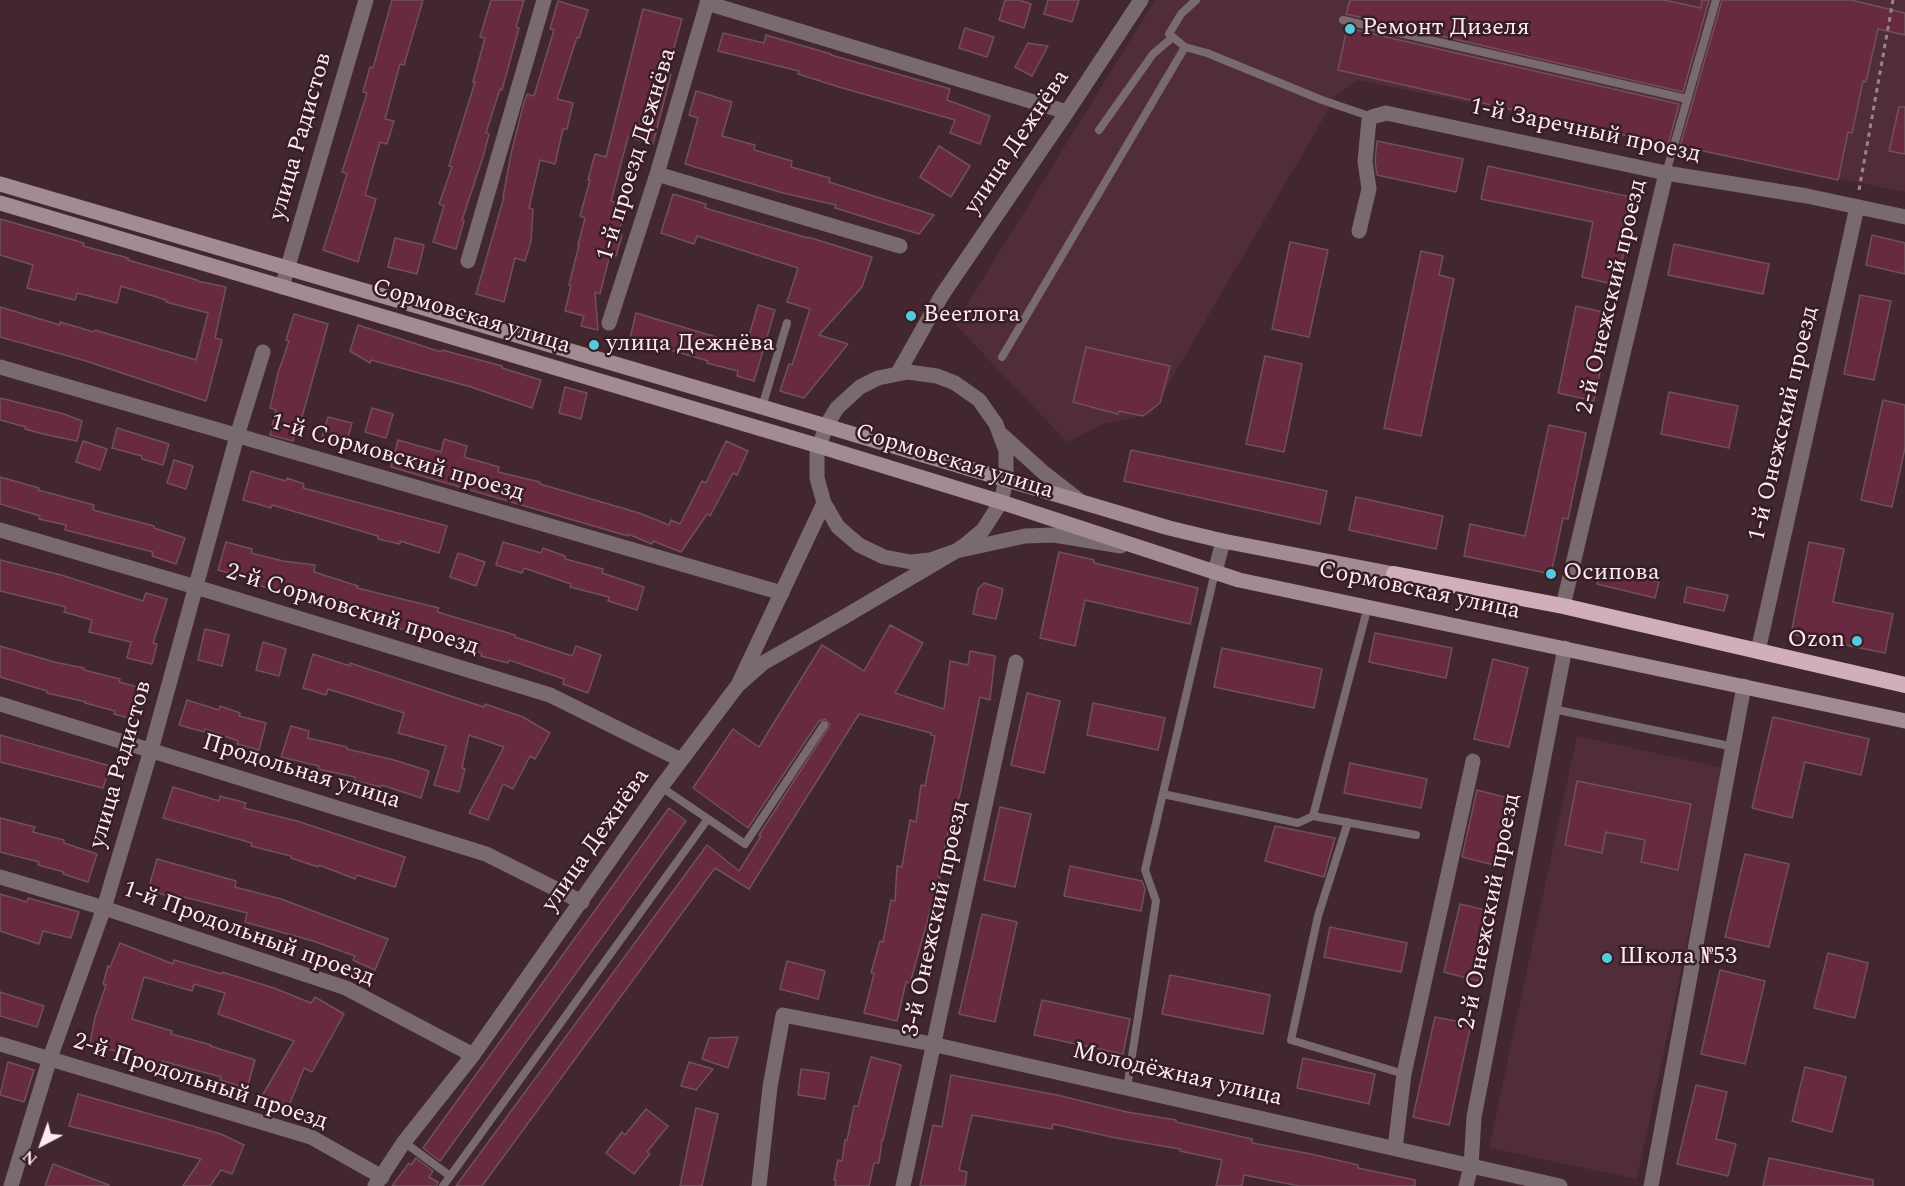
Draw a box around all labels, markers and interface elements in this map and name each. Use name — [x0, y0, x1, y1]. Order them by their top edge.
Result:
place label: Ремонт Дизеля — [1362, 15, 1529, 43]
marker: Ремонт Дизеля — [1343, 22, 1357, 36]
street label: 1-й проезд Дежнёва — [592, 45, 684, 265]
street label: улица Радистов — [264, 50, 340, 224]
street label: улица Дежнёва — [959, 65, 1077, 221]
street label: 1-й Заречный проезд — [1467, 93, 1703, 171]
street label: 2-й Онежский проезд — [1572, 177, 1654, 417]
street label: Сормовская улица — [368, 274, 574, 362]
place label: Beerлога — [923, 302, 1020, 330]
street label: 1-й Онежский проезд — [1744, 304, 1826, 544]
marker: Beerлога — [904, 309, 918, 323]
place label: улица Дежнёва — [606, 331, 774, 359]
marker: улица Дежнёва — [587, 338, 601, 352]
street label: 1-й Сормовский проезд — [267, 409, 527, 509]
street label: Сормовская улица — [851, 419, 1057, 507]
street label: Сормовская улица — [1315, 557, 1523, 627]
street label: 2-й Сормовский проезд — [222, 559, 482, 663]
place label: Осипова — [1563, 560, 1660, 588]
marker: Осипова — [1544, 567, 1558, 581]
place label: Ozon — [1787, 627, 1845, 655]
marker: Ozon — [1850, 634, 1864, 648]
street label: улица Радистов — [84, 678, 160, 852]
street label: Продольная улица — [198, 729, 404, 817]
street label: улица Дежнёва — [537, 764, 657, 918]
street label: 2-й Онежский проезд — [1454, 791, 1528, 1033]
street label: 3-й Онежский проезд — [898, 798, 976, 1040]
street label: 1-й Продольный проезд — [118, 876, 378, 994]
place label: Школа №53 — [1619, 944, 1737, 972]
marker: Школа №53 — [1600, 951, 1614, 965]
street label: 2-й Продольный проезд — [69, 1028, 331, 1138]
street label: Молодёжная улица — [1069, 1038, 1285, 1114]
north arrow — [12, 1114, 72, 1174]
text: N — [17, 1144, 43, 1171]

